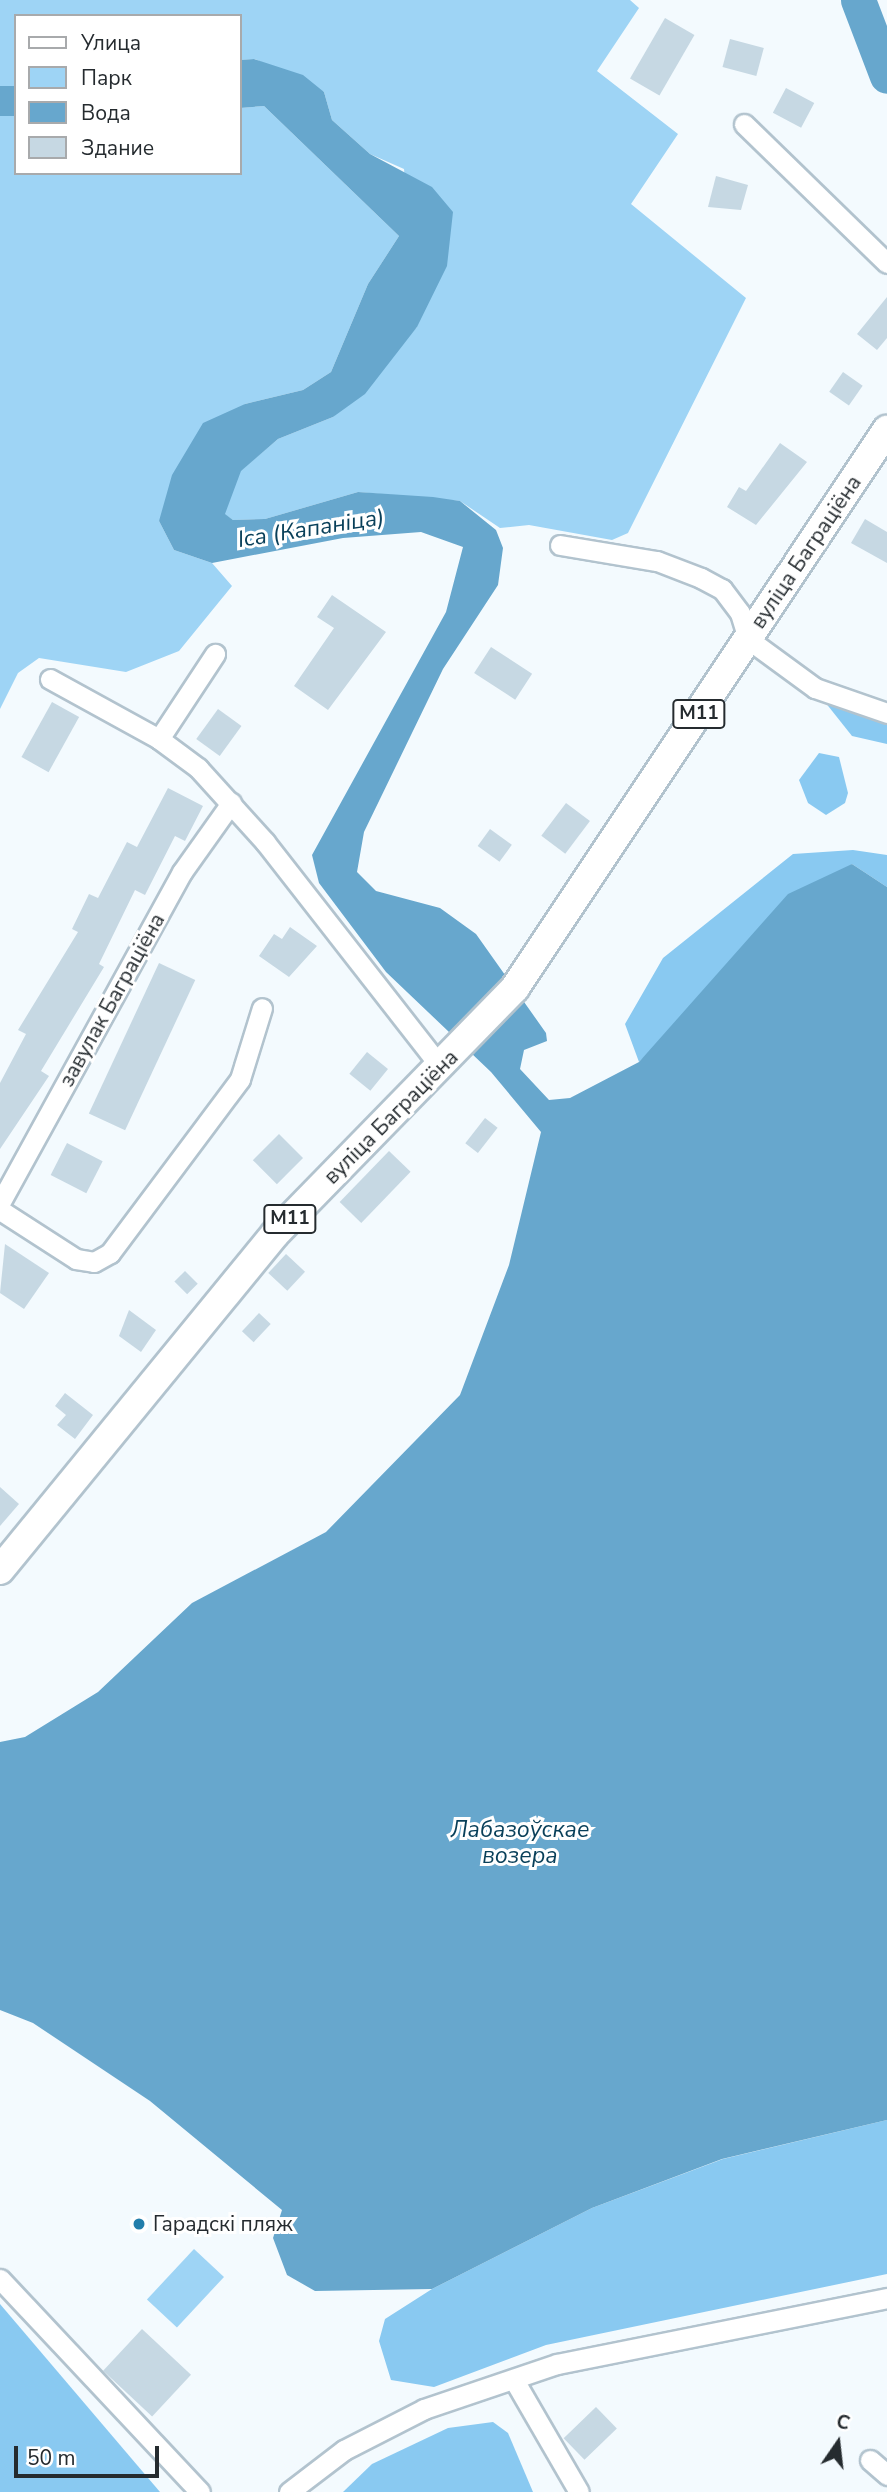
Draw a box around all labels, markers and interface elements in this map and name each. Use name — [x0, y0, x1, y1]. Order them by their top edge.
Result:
legend — [14, 14, 242, 175]
text: Улица — [81, 29, 141, 57]
text: Парк — [81, 64, 132, 92]
text: Вода — [81, 99, 131, 127]
text: Здание — [81, 134, 154, 162]
street label: вуліца Баграціёна — [745, 471, 867, 633]
water label: Іса (Капаніца) — [236, 504, 386, 554]
road number: М11 — [671, 698, 727, 730]
street label: завулак Баграціёна — [54, 909, 170, 1091]
street label: вуліца Баграціёна — [319, 1045, 463, 1189]
road number: М11 — [262, 1204, 318, 1234]
water label: Лабазоўскае возера — [451, 1816, 589, 1870]
place label: Гарадскі пляж — [153, 2211, 293, 2237]
marker: Гарадскі пляж — [131, 2216, 147, 2232]
north arrow — [803, 2408, 873, 2478]
text: С — [834, 2408, 852, 2437]
scale bar — [18, 2432, 163, 2476]
text: 50 m — [27, 2444, 76, 2472]

